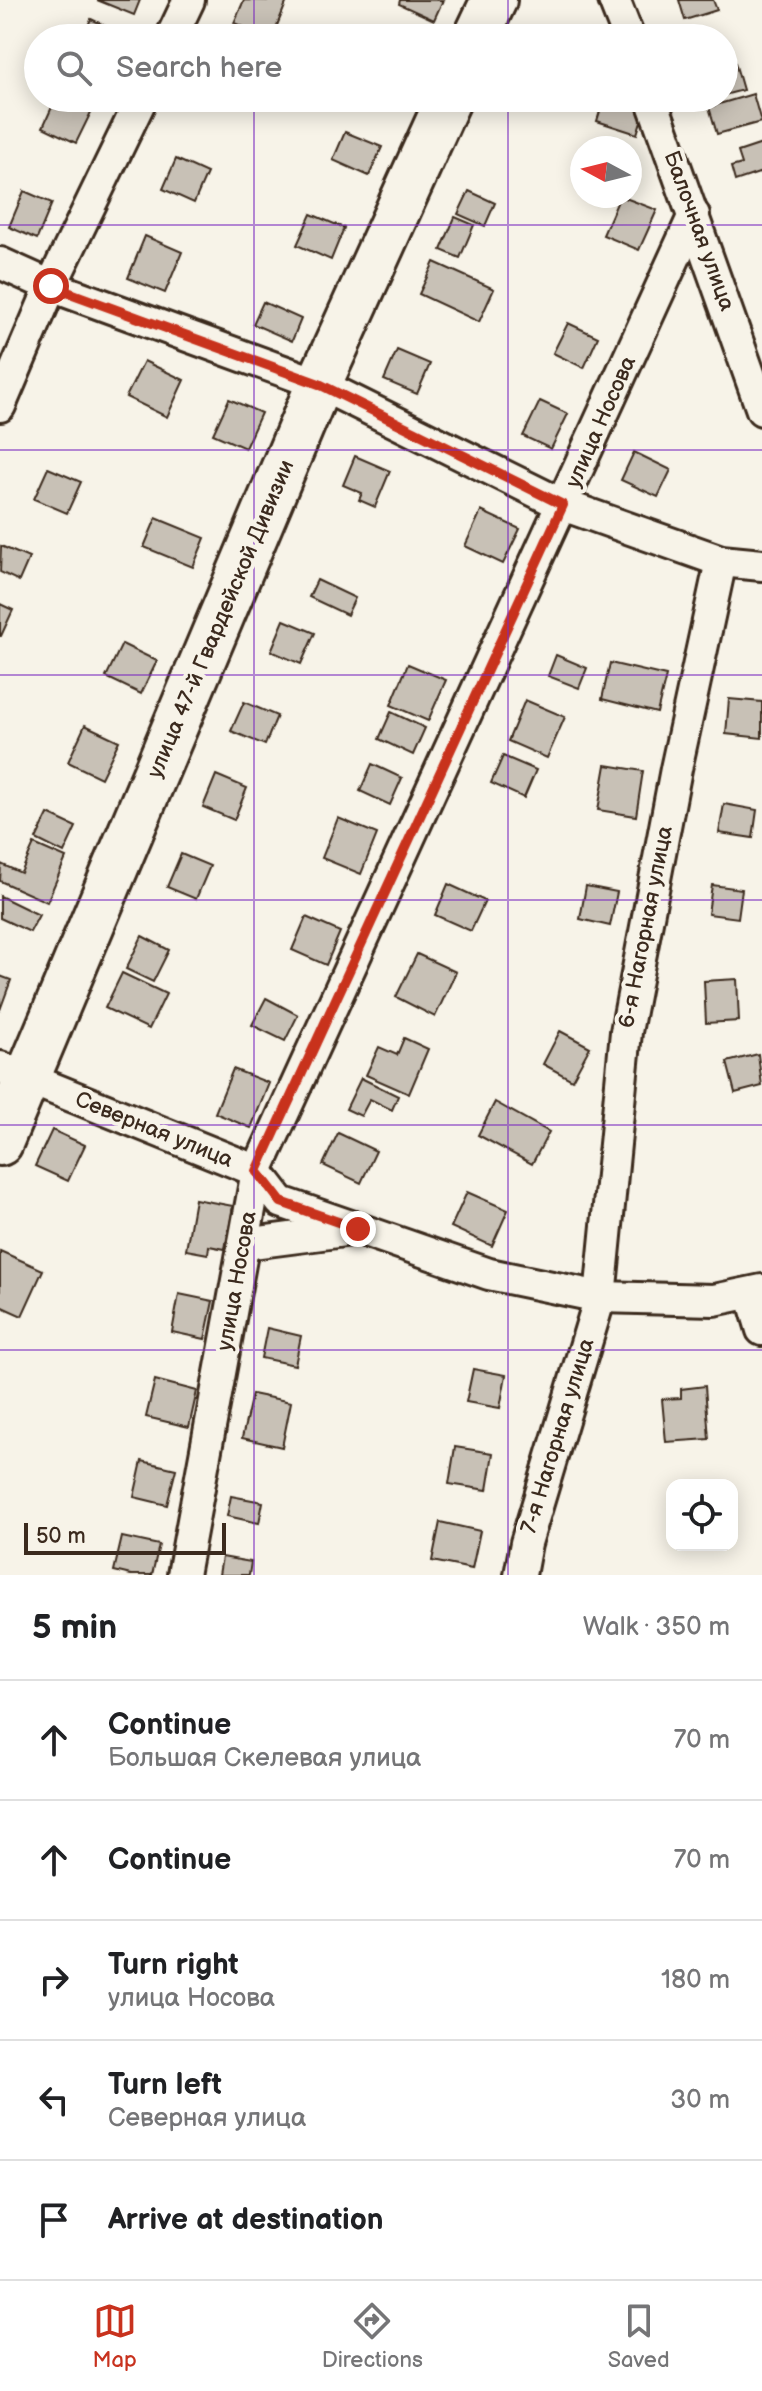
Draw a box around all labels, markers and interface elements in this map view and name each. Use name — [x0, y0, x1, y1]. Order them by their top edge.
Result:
search box — [24, 24, 738, 112]
icon: search — [52, 46, 96, 90]
text: Search here — [116, 50, 282, 86]
north arrow — [570, 136, 642, 208]
street label: Балочная улица — [658, 147, 740, 315]
route start — [33, 268, 69, 304]
street label: улица Носова — [560, 352, 642, 492]
street label: улица 47-й Гвардейской Дивизии — [142, 456, 300, 782]
street label: 6-я Нагорная улица — [613, 824, 679, 1030]
street label: Северная улица — [71, 1086, 237, 1174]
street label: улица Носова — [211, 1209, 263, 1353]
route end — [340, 1211, 376, 1247]
street label: 7-я Нагорная улица — [515, 1335, 601, 1537]
map controls — [666, 1479, 738, 1551]
button: locate — [666, 1479, 738, 1551]
scale bar — [24, 1519, 226, 1555]
text: 50 m — [36, 1523, 86, 1550]
text: 5 min — [32, 1607, 117, 1648]
text: Walk · 350 m — [583, 1612, 730, 1643]
text: Continue — [108, 1707, 231, 1743]
icon: ahead — [32, 1718, 76, 1762]
text: 70 m — [673, 1725, 730, 1756]
text: Большая Скелевая улица — [108, 1743, 421, 1774]
icon: ahead — [32, 1838, 76, 1882]
text: Continue — [108, 1842, 231, 1878]
text: 70 m — [673, 1845, 730, 1876]
text: Turn right — [108, 1947, 239, 1983]
icon: right — [32, 1958, 76, 2002]
text: 180 m — [661, 1965, 730, 1996]
text: улица Носова — [108, 1983, 275, 2014]
text: Turn left — [108, 2067, 222, 2103]
icon: left — [32, 2078, 76, 2122]
text: 30 m — [670, 2085, 730, 2116]
text: Северная улица — [108, 2103, 306, 2134]
icon: arrive — [32, 2198, 76, 2242]
text: Arrive at destination — [108, 2202, 384, 2238]
tab: Map — [92, 2299, 137, 2374]
tab: Directions — [322, 2299, 423, 2374]
tab: Saved — [608, 2299, 670, 2374]

